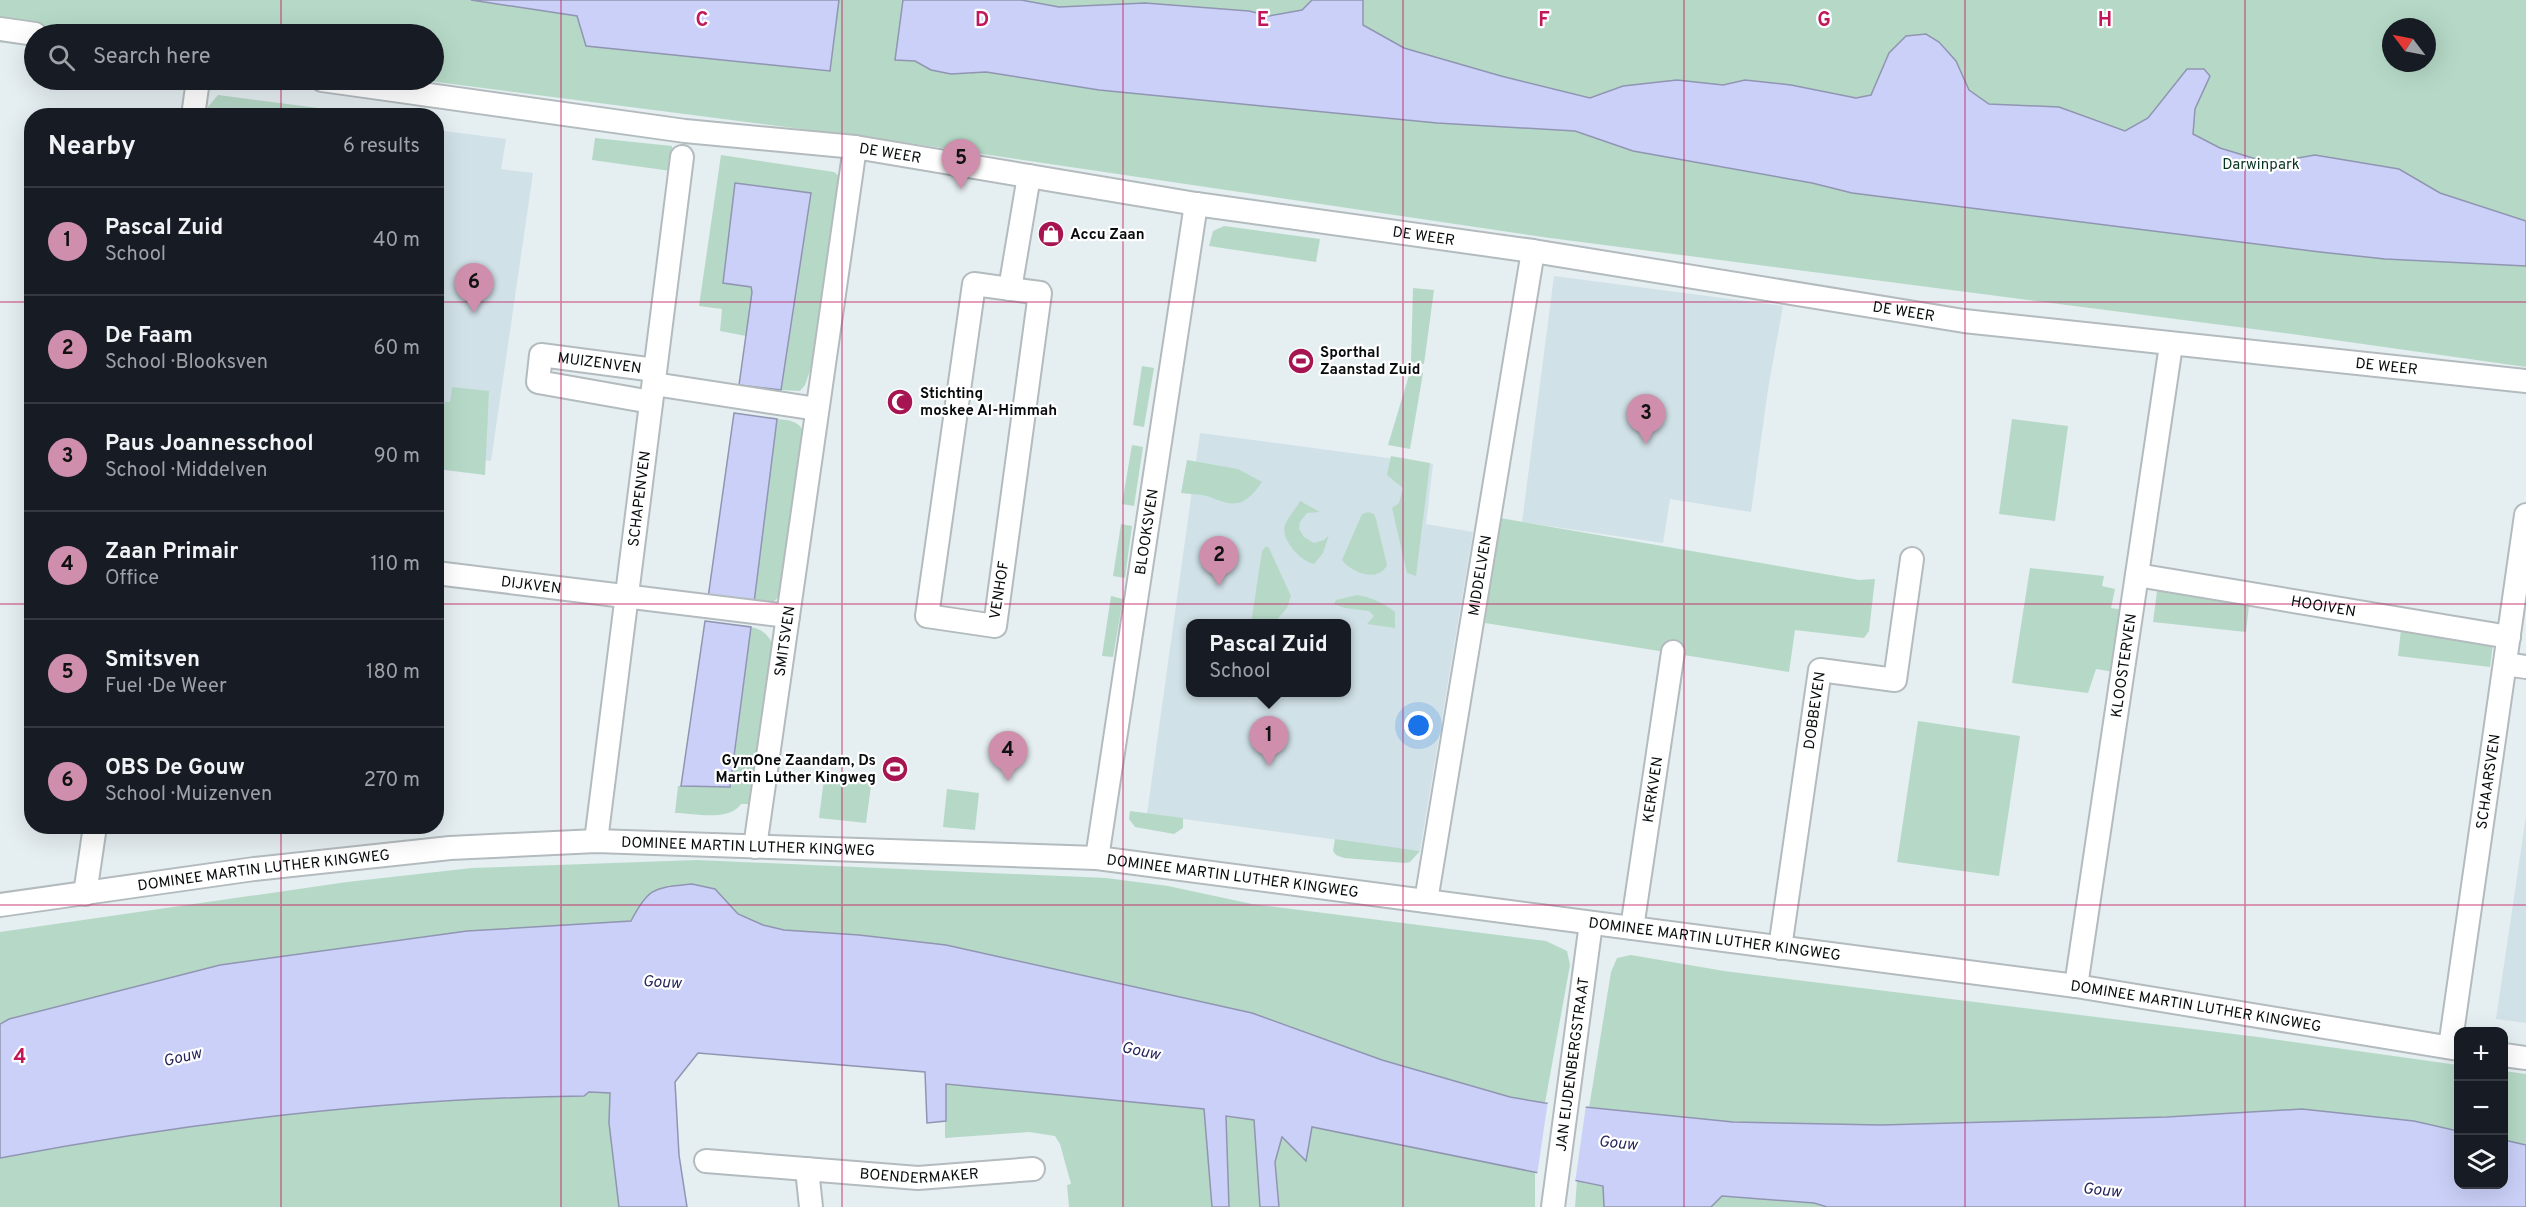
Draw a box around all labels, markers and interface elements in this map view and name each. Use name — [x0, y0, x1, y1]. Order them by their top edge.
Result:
text: C — [696, 8, 708, 34]
text: D — [975, 8, 989, 34]
text: E — [1257, 8, 1269, 34]
text: F — [1538, 8, 1550, 34]
text: G — [1817, 8, 1831, 34]
text: H — [2098, 8, 2112, 34]
north arrow — [2382, 18, 2436, 72]
search box — [24, 24, 444, 90]
icon: search — [45, 41, 78, 74]
text: Search here — [93, 44, 211, 71]
text: Nearby — [48, 131, 136, 164]
text: 6 results — [343, 134, 420, 160]
street label: DE WEER — [857, 140, 922, 169]
pin: 5 — [942, 140, 980, 189]
park label: Darwinpark — [2222, 156, 2300, 175]
text: Pascal Zuid — [105, 215, 223, 242]
shop icon: Accu Zaan — [1036, 219, 1066, 249]
street label: DE WEER — [1391, 224, 1456, 251]
place label: Accu Zaan — [1070, 226, 1145, 245]
text: 1 — [64, 228, 72, 254]
text: 40 m — [373, 228, 420, 254]
text: School — [105, 242, 166, 268]
pin: 6 — [454, 264, 494, 313]
street label: DE WEER — [1871, 298, 1936, 327]
text: De Faam — [105, 323, 193, 350]
text: 2 — [61, 336, 74, 362]
text: 60 m — [374, 336, 420, 362]
place label: Sporthal Zaanstad Zuid — [1320, 344, 1420, 380]
sports icon: Sporthal Zaanstad Zuid — [1286, 346, 1316, 376]
street label: MUIZENVEN — [556, 349, 642, 379]
text: School · Blooksven — [105, 350, 268, 376]
street label: DE WEER — [2354, 355, 2419, 380]
place label: Stichting moskee Al-Himmah — [920, 385, 1057, 421]
mosque icon: Stichting moskee Al-Himmah — [885, 387, 915, 417]
pin: 3 — [1626, 394, 1666, 444]
text: Paus Joannesschool — [105, 431, 314, 458]
text: 3 — [62, 444, 74, 470]
text: 90 m — [374, 444, 420, 470]
street label: SCHAPENVEN — [625, 450, 656, 548]
text: School · Middelven — [105, 458, 267, 484]
street label: BLOOKSVEN — [1132, 488, 1164, 576]
street label: MIDDELVEN — [1465, 534, 1497, 617]
pin: 2 — [1200, 536, 1238, 586]
text: Zaan Primair — [105, 539, 239, 566]
text: 4 — [61, 552, 74, 578]
text: 110 m — [371, 552, 420, 578]
street label: VENHOF — [987, 560, 1014, 621]
text: Office — [105, 566, 159, 592]
street label: DIJKVEN — [500, 573, 562, 599]
street label: HOOIVEN — [2289, 593, 2357, 622]
street label: SMITSVEN — [771, 605, 800, 678]
street label: KLOOSTERVEN — [2108, 612, 2142, 719]
popup — [1186, 619, 1351, 697]
text: Pascal Zuid — [1209, 632, 1328, 659]
text: Smitsven — [105, 647, 200, 674]
text: School — [1209, 659, 1270, 685]
text: 5 — [61, 660, 74, 686]
text: 180 m — [366, 660, 420, 686]
street label: DOBBEVEN — [1801, 670, 1831, 751]
text: Fuel · De Weer — [105, 674, 227, 700]
your location — [1404, 711, 1433, 740]
pin: 1 — [1250, 716, 1288, 766]
pin: 4 — [988, 732, 1028, 781]
street label: SCHAARSVEN — [2473, 733, 2506, 831]
place label: GymOne Zaandam, Ds Martin Luther Kingweg — [715, 752, 876, 788]
sports icon: GymOne Zaandam, Ds Martin Luther Kingweg — [880, 754, 910, 784]
text: OBS De Gouw — [105, 755, 245, 782]
street label: KERKVEN — [1640, 755, 1668, 824]
text: 6 — [61, 768, 74, 794]
text: 270 m — [364, 768, 420, 794]
text: School · Muizenven — [105, 782, 272, 808]
street label: DOMINEE MARTIN LUTHER KINGWEG — [621, 834, 875, 861]
street label: DOMINEE MARTIN LUTHER KINGWEG — [136, 847, 391, 896]
street label: DOMINEE MARTIN LUTHER KINGWEG — [1105, 851, 1360, 903]
street label: DOMINEE MARTIN LUTHER KINGWEG — [1587, 914, 1842, 966]
water label: Gouw — [642, 972, 683, 994]
street label: JAN EIJDENBERGSTRAAT — [1553, 976, 1595, 1153]
street label: DOMINEE MARTIN LUTHER KINGWEG — [2069, 977, 2323, 1037]
map controls — [2454, 1027, 2508, 1189]
button: + — [2454, 1027, 2508, 1081]
water label: Gouw — [1120, 1038, 1163, 1066]
water label: Gouw — [161, 1044, 205, 1072]
text: 4 — [14, 1045, 26, 1071]
button: − — [2454, 1081, 2508, 1135]
water label: Gouw — [1598, 1132, 1639, 1156]
button: layers — [2454, 1135, 2508, 1189]
street label: BOENDERMAKER — [859, 1165, 980, 1189]
water label: Gouw — [2082, 1179, 2123, 1203]

